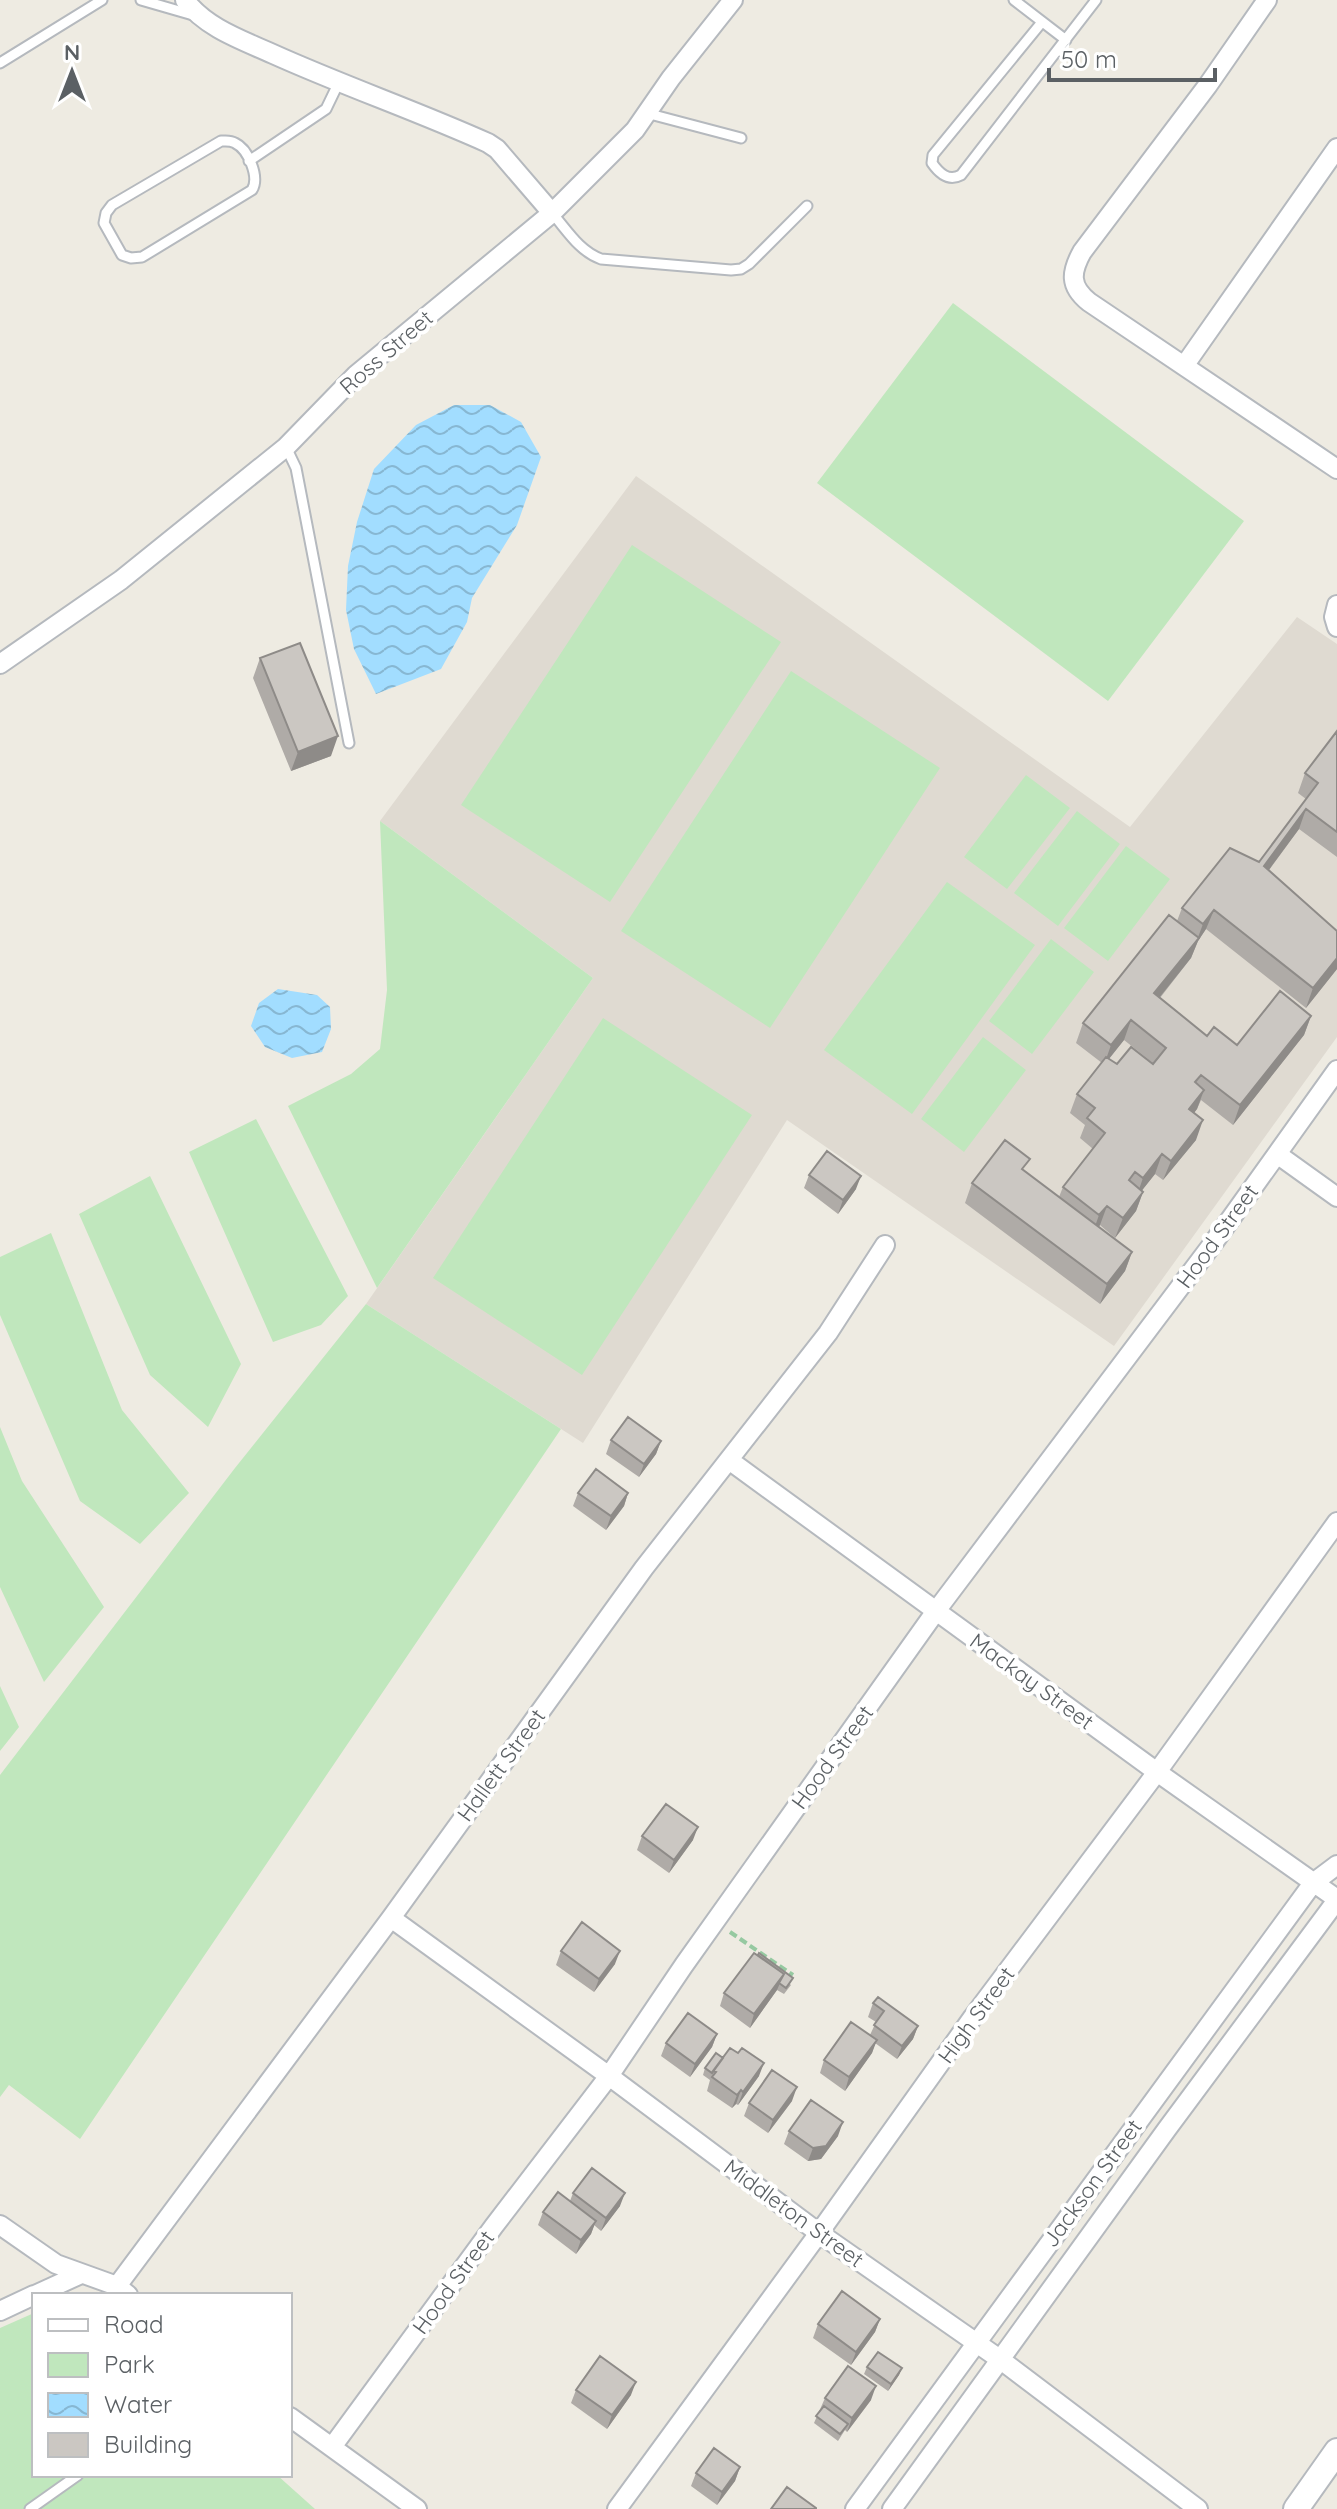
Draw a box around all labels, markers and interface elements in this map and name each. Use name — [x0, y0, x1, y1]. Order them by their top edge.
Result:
north arrow — [32, 32, 112, 112]
scale bar — [1049, 32, 1215, 82]
text: N — [64, 38, 80, 66]
text: 50 m — [1061, 44, 1117, 74]
street label: Ross Street — [334, 304, 438, 400]
street label: Hood Street — [1170, 1178, 1264, 1294]
street label: Mackay Street — [964, 1627, 1100, 1735]
street label: Hood Street — [785, 1699, 879, 1815]
street label: Hallett Street — [451, 1703, 551, 1827]
street label: High Street — [931, 1961, 1021, 2069]
street label: Jackson Street — [1036, 2114, 1148, 2252]
street label: Middleton Street — [718, 2153, 870, 2273]
street label: Hood Street — [406, 2224, 500, 2340]
legend — [32, 2293, 292, 2477]
text: Road — [104, 2309, 164, 2339]
text: Park — [104, 2349, 155, 2379]
text: Water — [104, 2389, 172, 2419]
text: Building — [104, 2429, 192, 2459]

